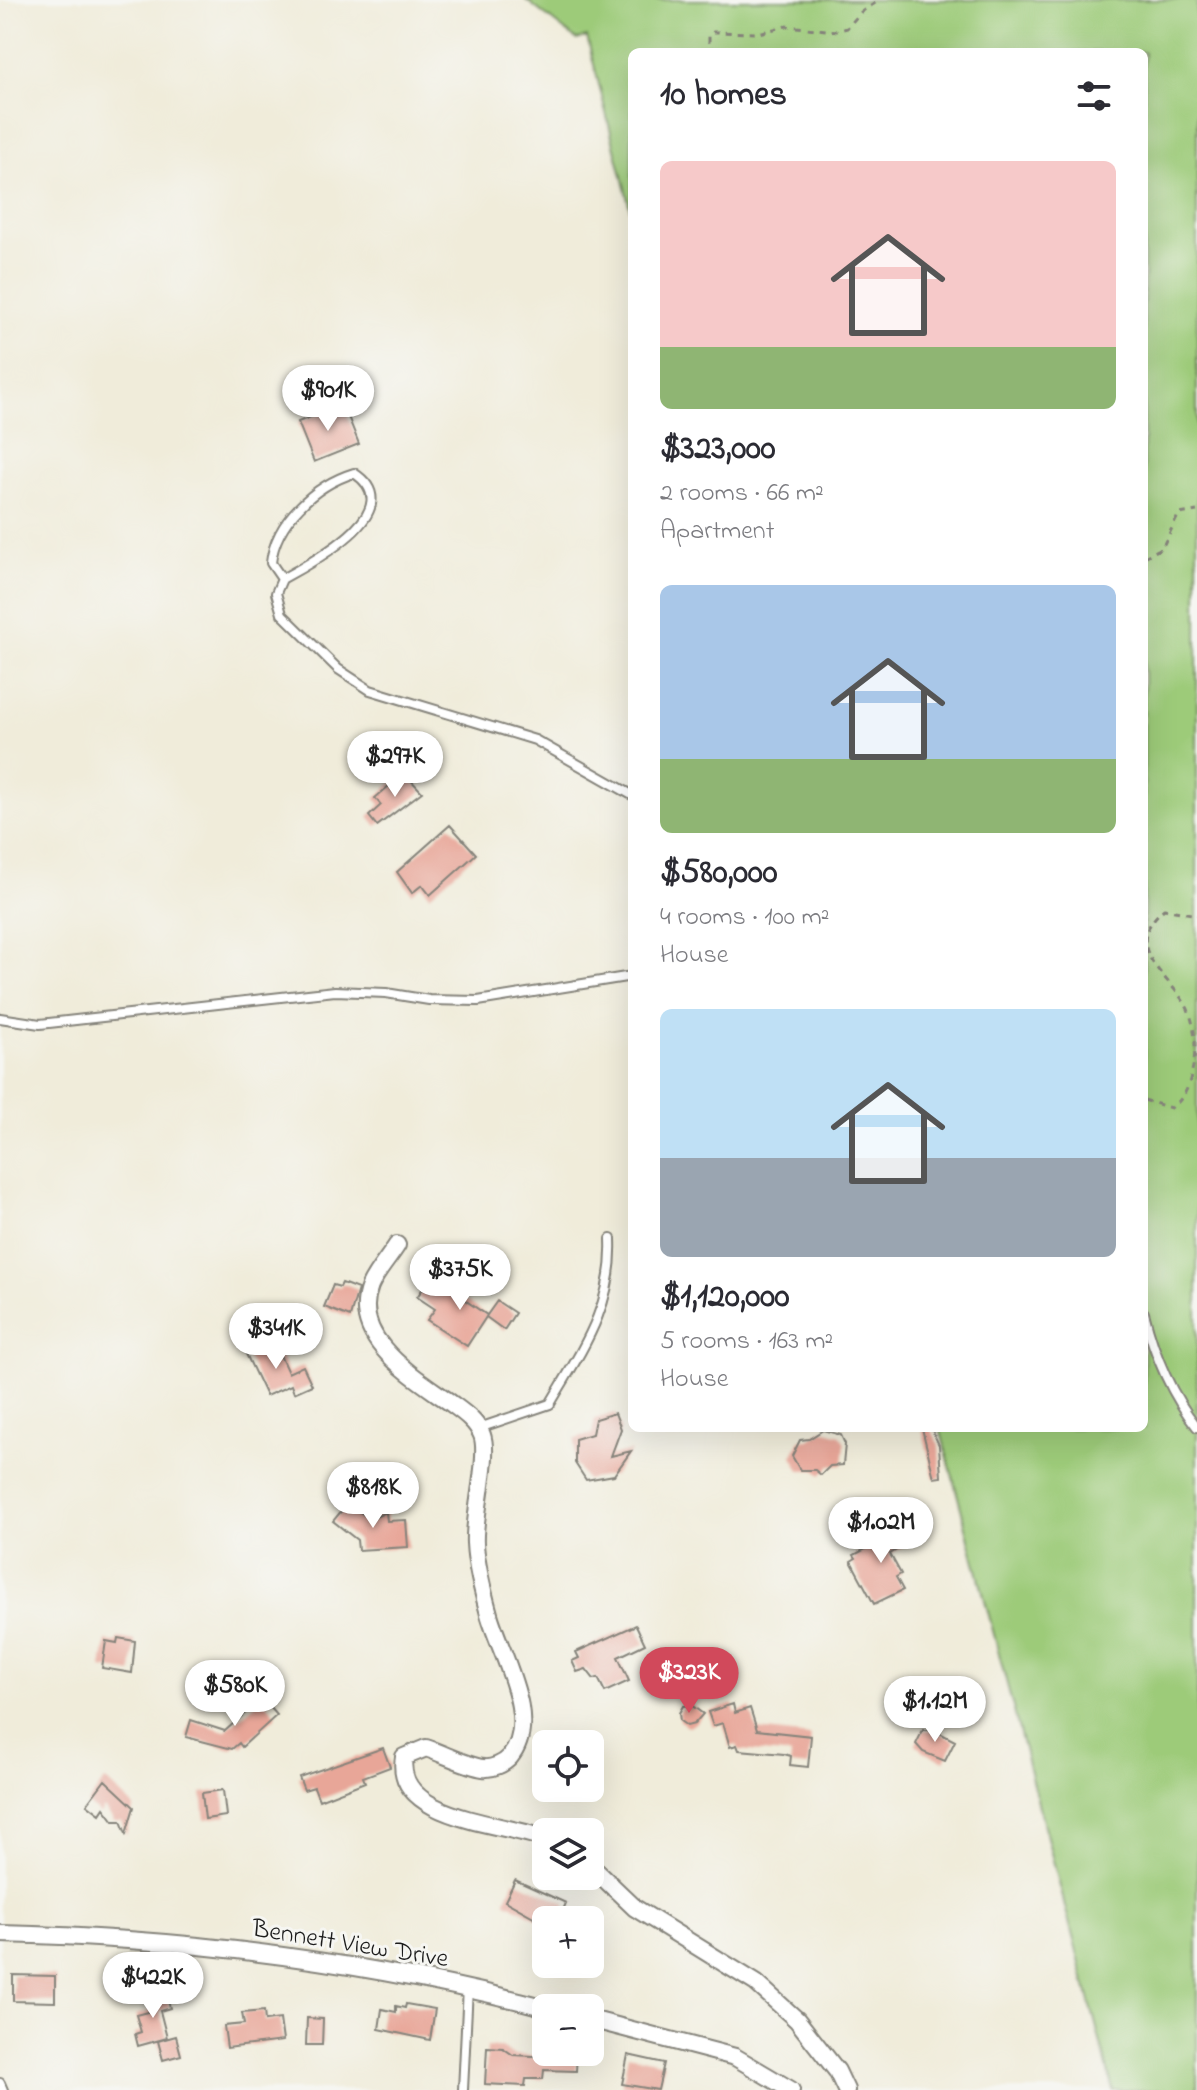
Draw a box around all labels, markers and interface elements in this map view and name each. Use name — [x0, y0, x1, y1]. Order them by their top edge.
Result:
text: 10 homes — [660, 71, 787, 121]
icon: filters — [1072, 74, 1116, 118]
icon: home — [816, 213, 960, 357]
pin: $901K — [272, 365, 384, 433]
text: $901K — [300, 372, 356, 410]
text: $323,000 — [660, 425, 775, 475]
text: 2 rooms · 66 m² — [660, 475, 824, 513]
text: Apartment — [660, 513, 774, 551]
icon: home — [816, 637, 960, 781]
pin: $297K — [339, 731, 451, 799]
text: $297K — [365, 738, 425, 776]
text: $580,000 — [660, 849, 777, 899]
text: 4 rooms · 100 m² — [660, 899, 829, 937]
text: House — [660, 937, 728, 975]
icon: home — [816, 1061, 960, 1205]
pin: $375K — [404, 1244, 516, 1312]
text: $375K — [428, 1251, 492, 1289]
text: $1,120,000 — [660, 1273, 790, 1323]
pin: $341K — [220, 1303, 332, 1371]
text: $341K — [247, 1310, 305, 1348]
text: 5 rooms · 163 m² — [660, 1323, 833, 1361]
text: House — [660, 1361, 728, 1399]
pin: $818K — [317, 1462, 429, 1530]
text: $818K — [345, 1469, 401, 1507]
pin: $1.02M — [816, 1497, 946, 1565]
text: $1.02M — [846, 1504, 916, 1542]
pin: $323K — [633, 1647, 745, 1715]
text: $323K — [658, 1654, 720, 1692]
pin: $580K — [179, 1660, 291, 1728]
text: $580K — [203, 1667, 267, 1705]
pin: $1.12M — [870, 1676, 1000, 1744]
text: $1.12M — [902, 1683, 968, 1721]
map controls — [532, 1730, 604, 2066]
button: locate — [532, 1730, 604, 1802]
button: layers — [532, 1818, 604, 1890]
button: + — [532, 1906, 604, 1978]
street label: Bennett View Drive — [248, 1911, 451, 1979]
pin: $422K — [97, 1952, 209, 2020]
text: $422K — [121, 1959, 185, 1997]
button: − — [532, 1994, 604, 2066]

